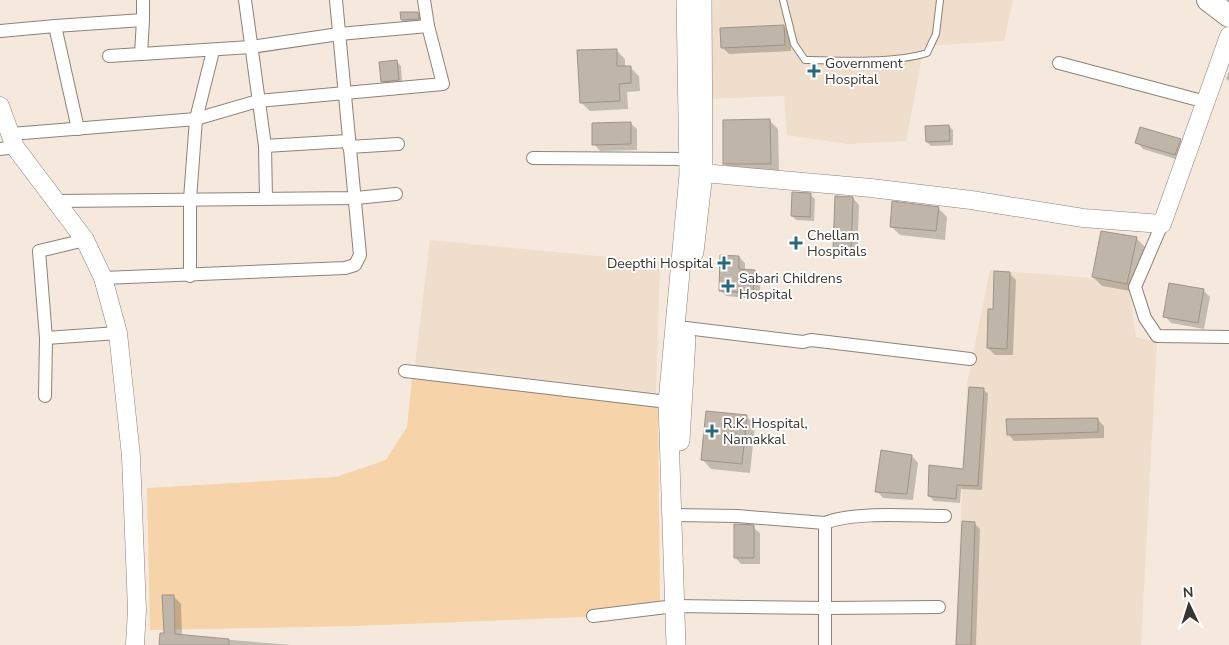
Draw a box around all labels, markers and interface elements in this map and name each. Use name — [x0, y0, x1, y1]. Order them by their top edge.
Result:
place label: Government Hospital — [825, 54, 903, 89]
marker: Government Hospital — [807, 64, 821, 78]
place label: Chellam Hospitals — [807, 226, 867, 261]
marker: Chellam Hospitals — [789, 236, 803, 250]
place label: Deepthi Hospital — [607, 254, 714, 273]
marker: Deepthi Hospital — [717, 256, 731, 270]
place label: Sabari Childrens Hospital — [739, 269, 843, 304]
marker: Sabari Childrens Hospital — [721, 279, 735, 293]
place label: R.K. Hospital, Namakkal — [723, 414, 808, 449]
marker: R.K. Hospital, Namakkal — [705, 424, 719, 438]
north arrow — [1164, 580, 1214, 630]
text: N — [1182, 583, 1194, 602]

